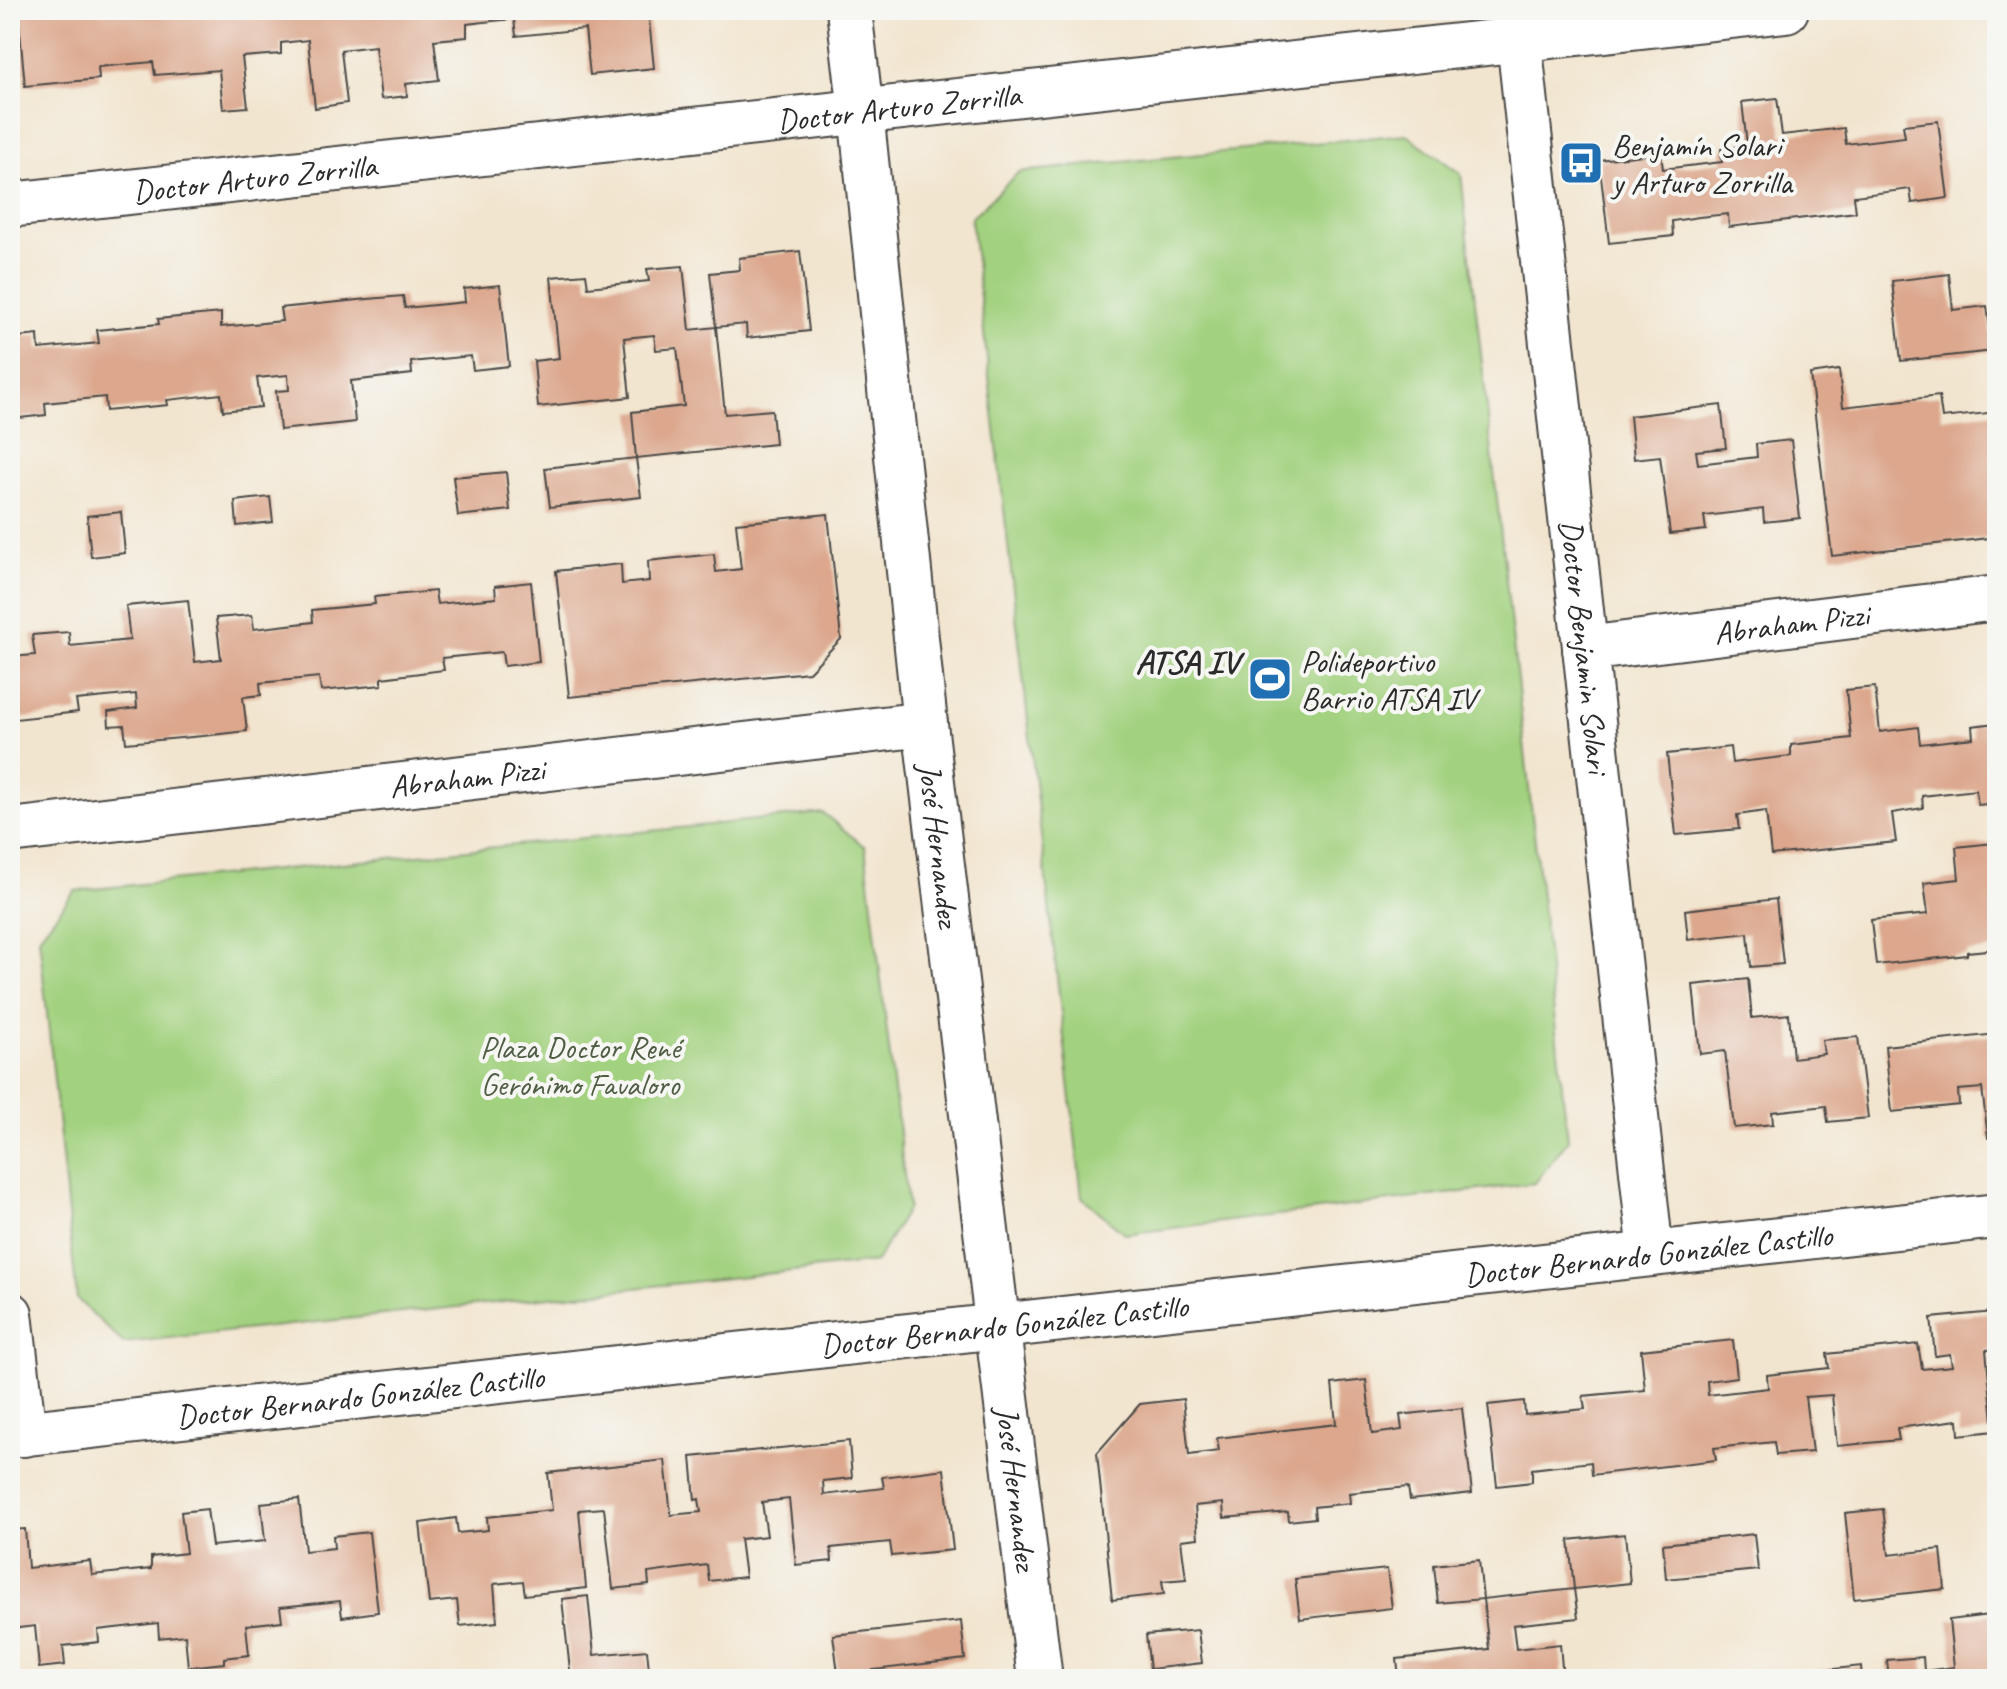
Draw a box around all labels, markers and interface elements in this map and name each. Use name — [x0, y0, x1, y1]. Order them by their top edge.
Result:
street label: Doctor Arturo Zorrilla — [775, 73, 1025, 141]
place label: Benjamín Solari y Arturo Zorrilla — [1610, 125, 1794, 203]
bus stop icon: Benjamín Solari y Arturo Zorrilla — [1557, 139, 1605, 187]
street label: Doctor Arturo Zorrilla — [131, 144, 380, 212]
street label: Doctor Benjamin Solari — [1551, 518, 1620, 779]
street label: Abraham Pizzi — [1712, 593, 1875, 653]
district label: ATSA IV — [1136, 640, 1246, 683]
place label: Polideportivo Barrio ATSA IV — [1301, 641, 1482, 719]
sports icon: Polideportivo Barrio ATSA IV — [1246, 655, 1294, 703]
street label: Abraham Pizzi — [387, 748, 551, 807]
street label: José Hernandez — [909, 759, 970, 932]
park label: Plaza Doctor René Gerónimo Favaloro — [480, 1027, 685, 1105]
street label: Doctor Bernardo González Castillo — [1462, 1214, 1836, 1295]
street label: Doctor Bernardo González Castillo — [818, 1285, 1192, 1366]
street label: Doctor Bernardo González Castillo — [174, 1356, 547, 1437]
street label: José Hernandez — [987, 1402, 1048, 1575]

